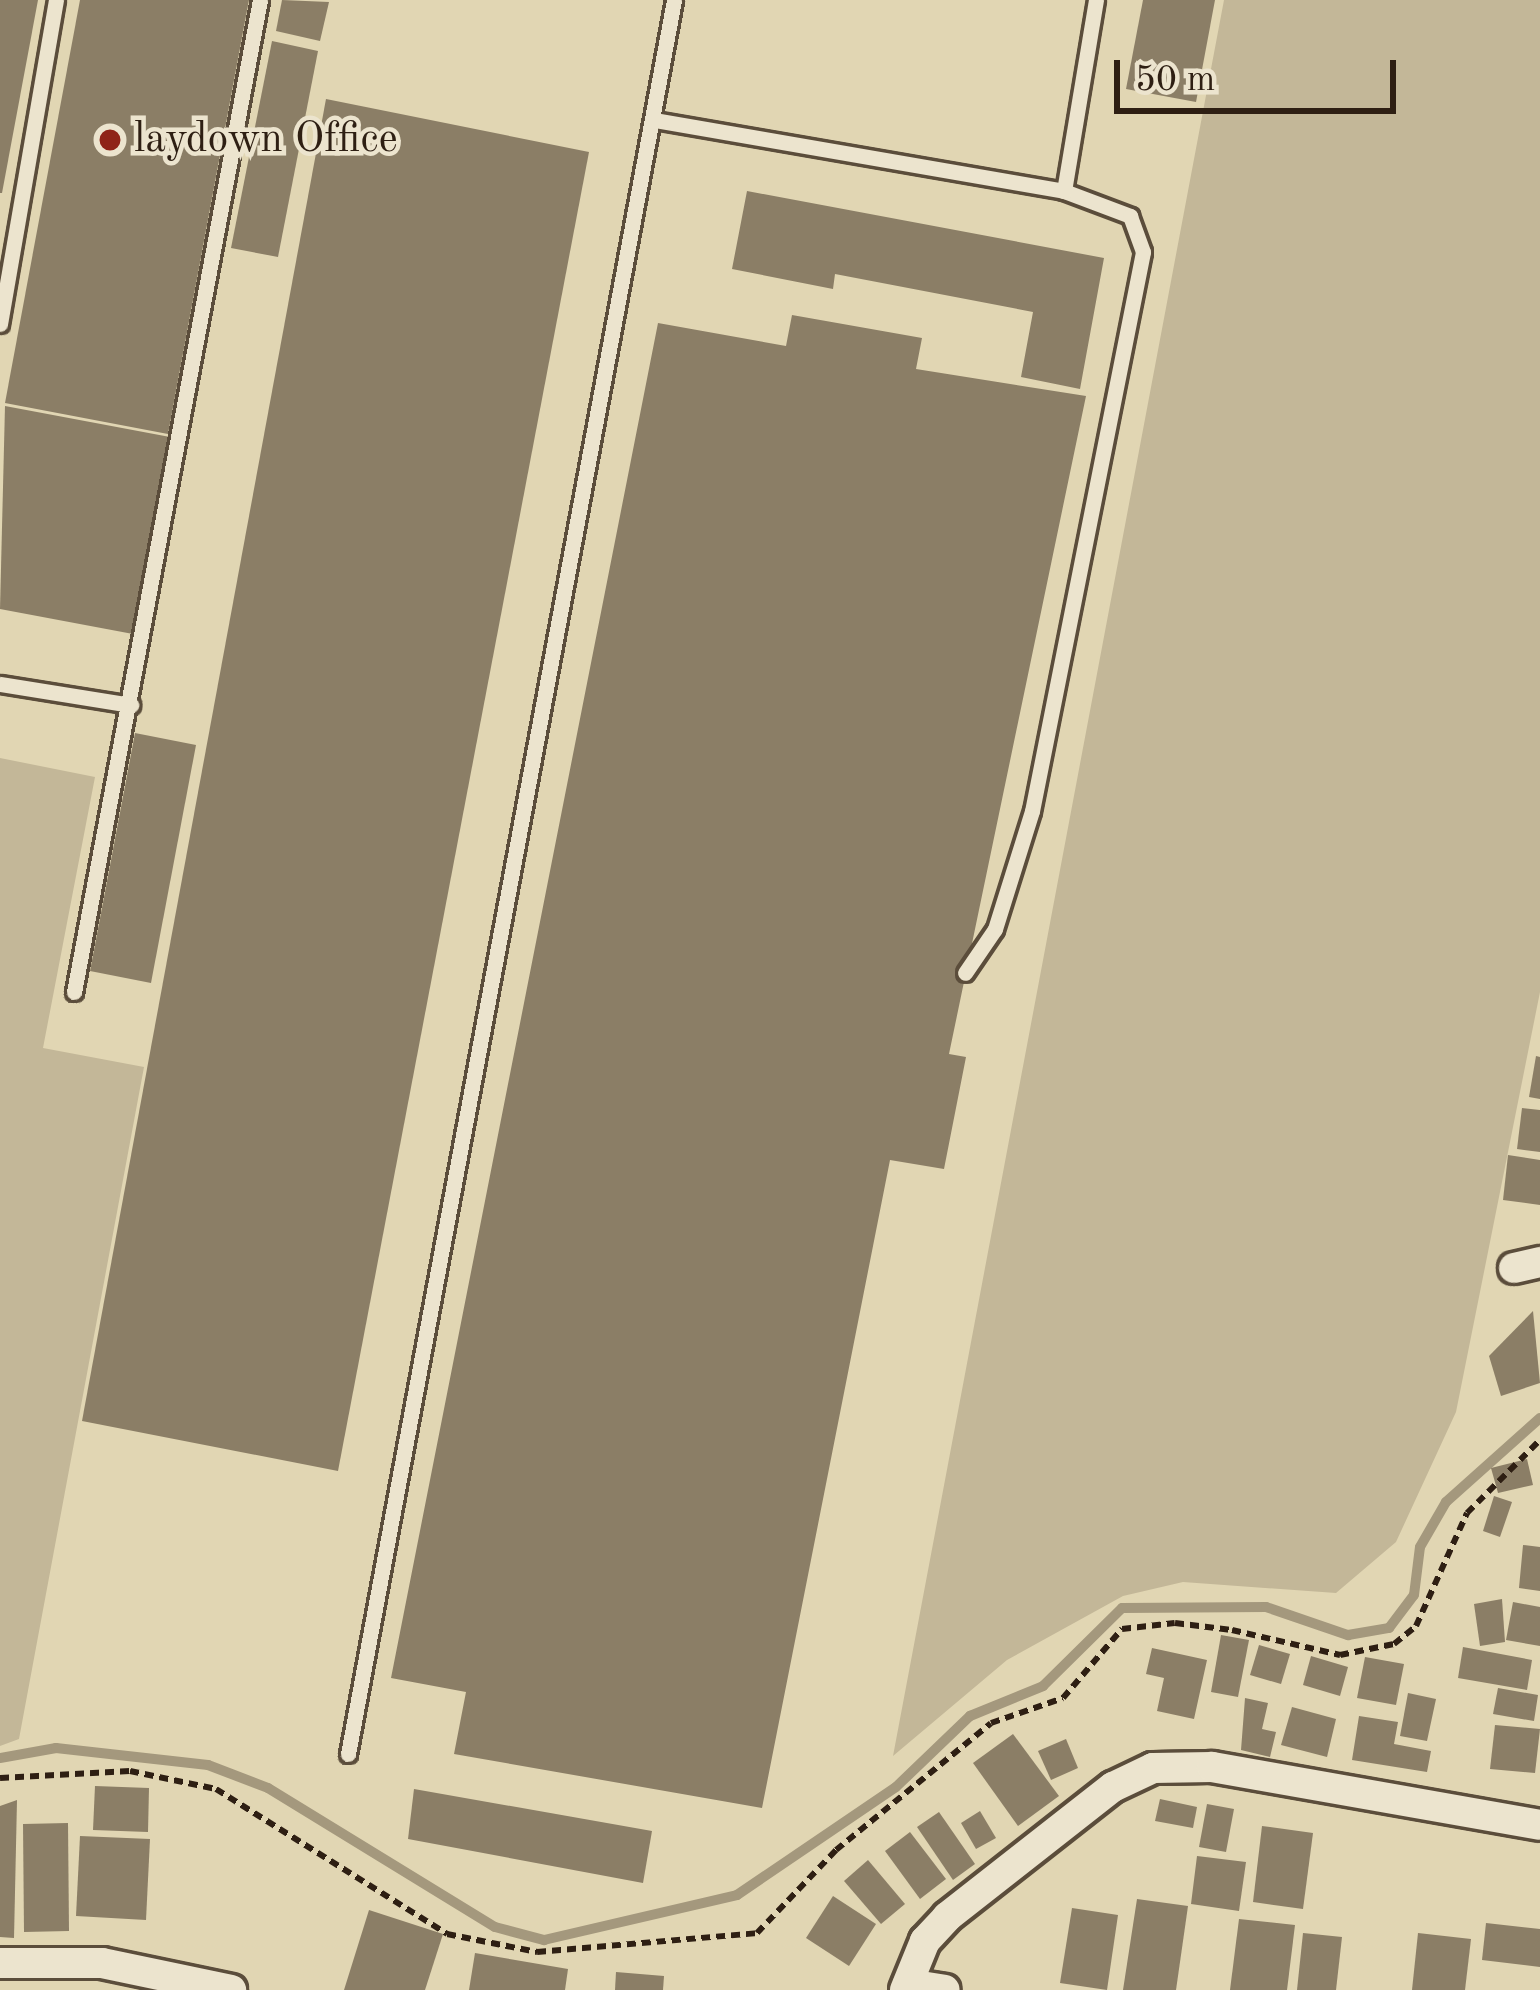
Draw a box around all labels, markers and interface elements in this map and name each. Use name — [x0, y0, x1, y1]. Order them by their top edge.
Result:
scale bar — [1120, 36, 1402, 110]
text: 50 m — [1135, 63, 1215, 99]
place label: laydown Office — [134, 115, 398, 165]
marker: laydown Office — [97, 127, 123, 153]

